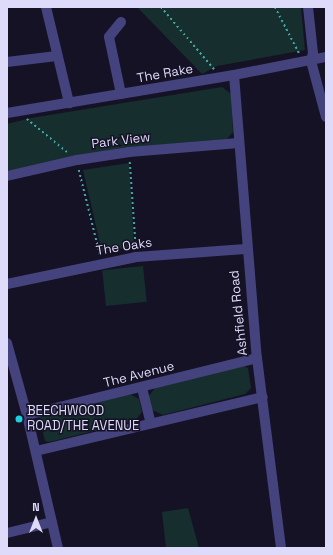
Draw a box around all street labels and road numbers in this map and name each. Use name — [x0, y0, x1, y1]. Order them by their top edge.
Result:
street label: The Rake — [136, 61, 194, 87]
street label: Park View — [90, 130, 152, 152]
street label: The Oaks — [95, 235, 153, 259]
street label: Ashfield Road — [227, 269, 251, 357]
street label: The Avenue — [102, 359, 176, 391]

